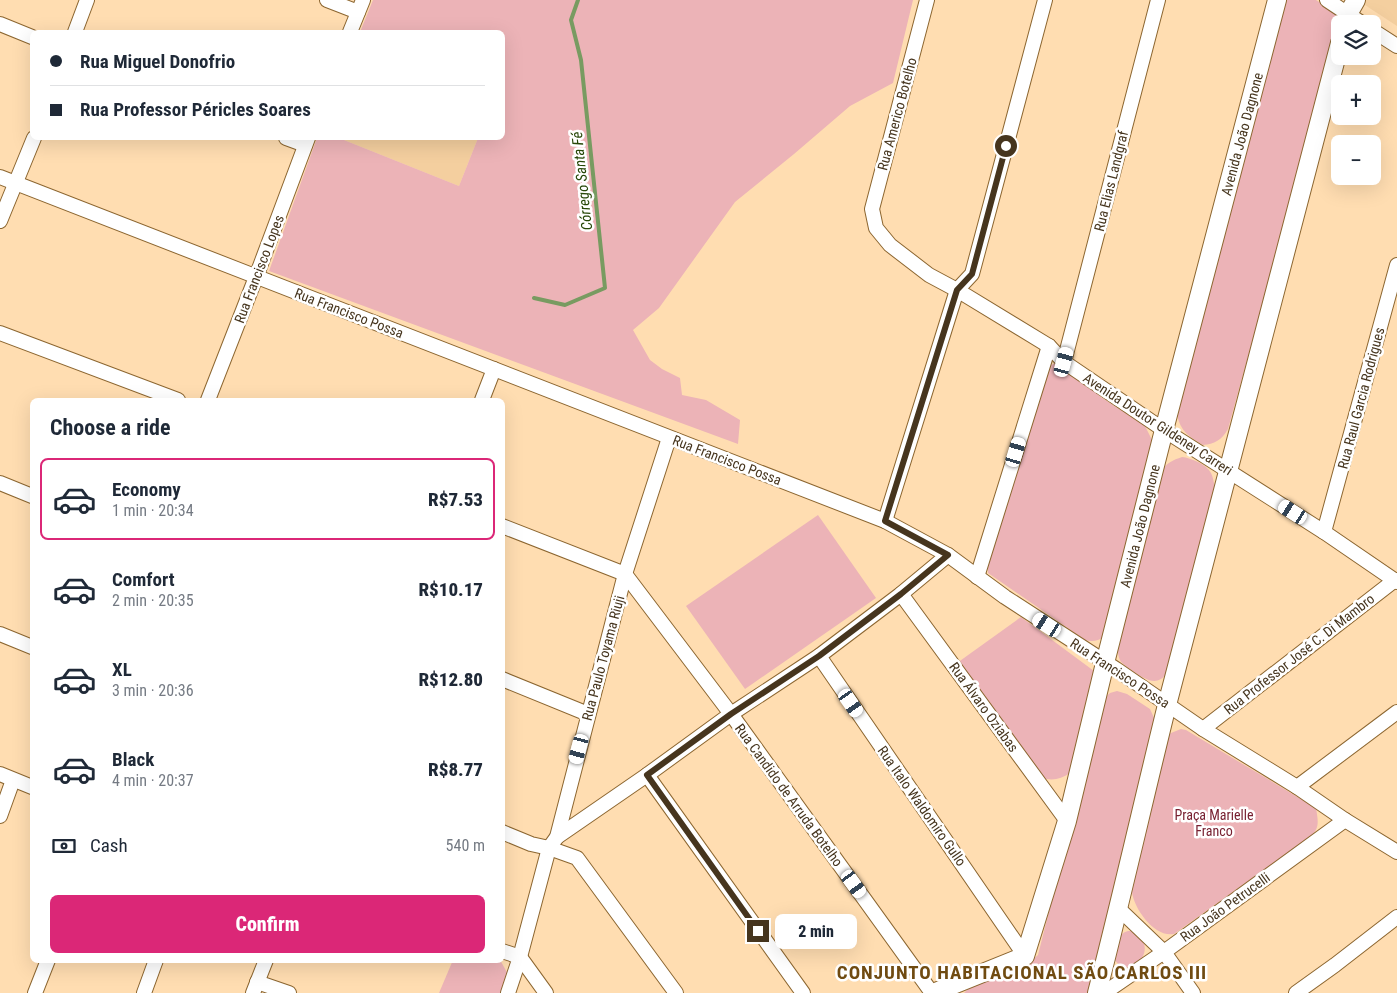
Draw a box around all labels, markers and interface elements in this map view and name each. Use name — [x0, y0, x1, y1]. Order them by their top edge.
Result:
map controls — [1331, 15, 1381, 185]
button: layers — [1331, 15, 1381, 65]
text: Rua Miguel Donofrio — [80, 50, 235, 73]
street label: Rua Americo Botelho — [874, 56, 920, 172]
street label: Avenida João Dagnone — [1218, 70, 1266, 197]
button: + — [1331, 75, 1381, 125]
text: Rua Professor Péricles Soares — [80, 98, 311, 121]
street label: Rua Elias Landgraf — [1091, 129, 1131, 233]
water label: Córrego Santa Fé — [568, 131, 596, 231]
route start — [995, 135, 1017, 157]
button: − — [1331, 135, 1381, 185]
street label: Rua Francisco Lopes — [231, 213, 287, 325]
street label: Rua Francisco Possa — [292, 285, 406, 341]
street label: Rua Raul Garcia Rodrigues — [1334, 326, 1388, 470]
car — [1052, 346, 1075, 378]
street label: Avenida Doutor Gildeney Carreri — [1080, 370, 1236, 478]
text: Choose a ride — [50, 415, 171, 440]
street label: Rua Francisco Possa — [670, 432, 784, 488]
car — [1004, 435, 1027, 469]
street label: Avenida João Dagnone — [1117, 462, 1163, 589]
icon: car — [52, 477, 97, 522]
text: Economy — [112, 478, 181, 501]
text: R$7.53 — [428, 488, 483, 511]
car — [1276, 498, 1309, 526]
text: 1 min · 20:34 — [112, 501, 194, 520]
icon: car — [52, 567, 97, 612]
text: Comfort — [112, 568, 175, 591]
text: R$10.17 — [418, 578, 483, 601]
street label: Rua Professor José C. Di Mambro — [1221, 590, 1377, 718]
text: 2 min · 20:35 — [112, 591, 194, 610]
street label: Rua Paulo Toyama Riuji — [579, 594, 627, 722]
car — [1030, 611, 1063, 639]
street label: Rua Francisco Possa — [1067, 635, 1173, 711]
icon: car — [52, 657, 97, 702]
text: XL — [112, 658, 132, 681]
street label: Rua Álvaro Oziabas — [946, 658, 1023, 755]
text: R$12.80 — [418, 668, 483, 691]
text: 3 min · 20:36 — [112, 681, 194, 700]
car — [836, 686, 865, 720]
street label: Rua Candido de Arruda Botelho — [732, 721, 846, 869]
car — [567, 733, 590, 765]
street label: Rua Italo Waldomiro Gullo — [874, 743, 970, 869]
icon: car — [52, 747, 97, 792]
text: Black — [112, 748, 154, 771]
text: R$8.77 — [428, 758, 483, 781]
text: 4 min · 20:37 — [112, 771, 194, 790]
park label: Praça Marielle Franco — [1174, 807, 1254, 839]
icon: cash — [50, 832, 78, 860]
text: Cash — [90, 834, 128, 857]
text: 540 m — [446, 836, 485, 855]
car — [839, 867, 868, 901]
street label: Rua João Petrucelli — [1177, 869, 1273, 945]
button: Confirm — [50, 895, 485, 953]
callout: 2 min — [776, 914, 858, 948]
route end — [747, 920, 769, 942]
text: 2 min — [798, 922, 834, 941]
district label: CONJUNTO HABITACIONAL SÃO CARLOS III — [837, 961, 1207, 984]

